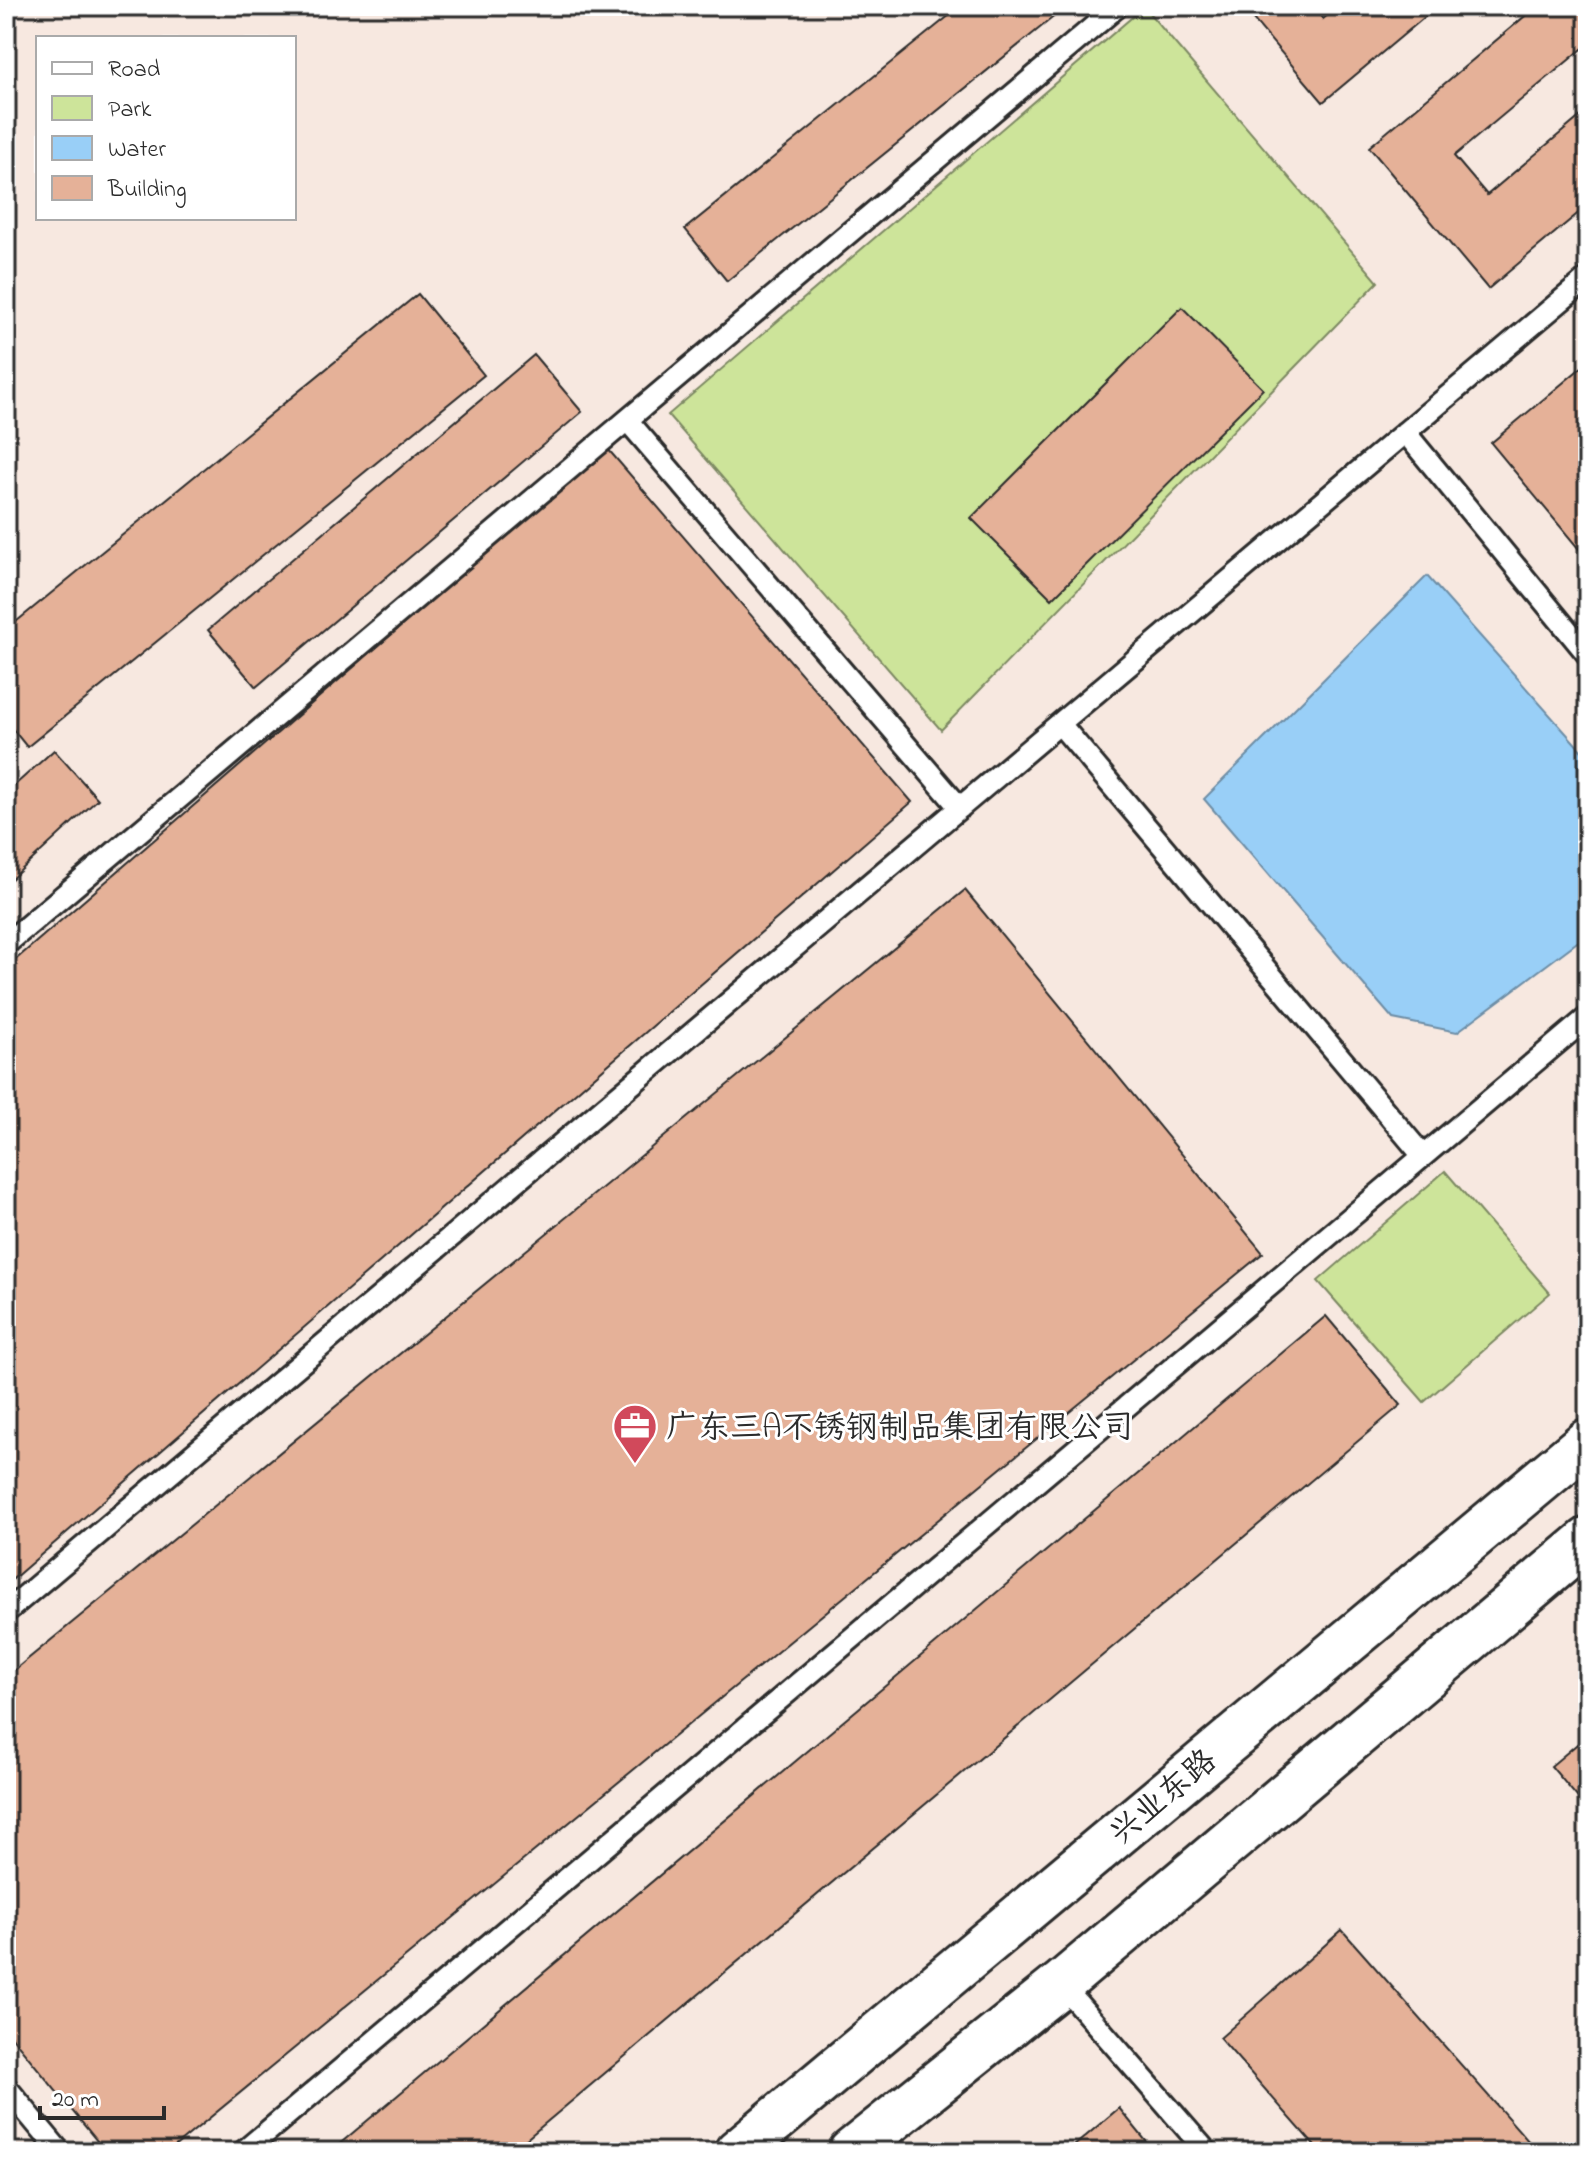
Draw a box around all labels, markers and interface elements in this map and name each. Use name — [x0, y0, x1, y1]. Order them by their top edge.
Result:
legend — [36, 36, 296, 220]
text: Road — [108, 53, 161, 88]
text: Park — [108, 93, 152, 128]
text: Water — [108, 133, 166, 168]
text: Building — [107, 173, 187, 208]
office icon: 广东三A不锈钢制品集团有限公司 — [611, 1402, 659, 1465]
place label: 广东三A不锈钢制品集团有限公司 — [666, 1406, 1134, 1453]
street label: 兴业东路 — [1100, 1740, 1228, 1858]
scale bar — [40, 2070, 164, 2120]
text: 20 m — [52, 2083, 99, 2118]

